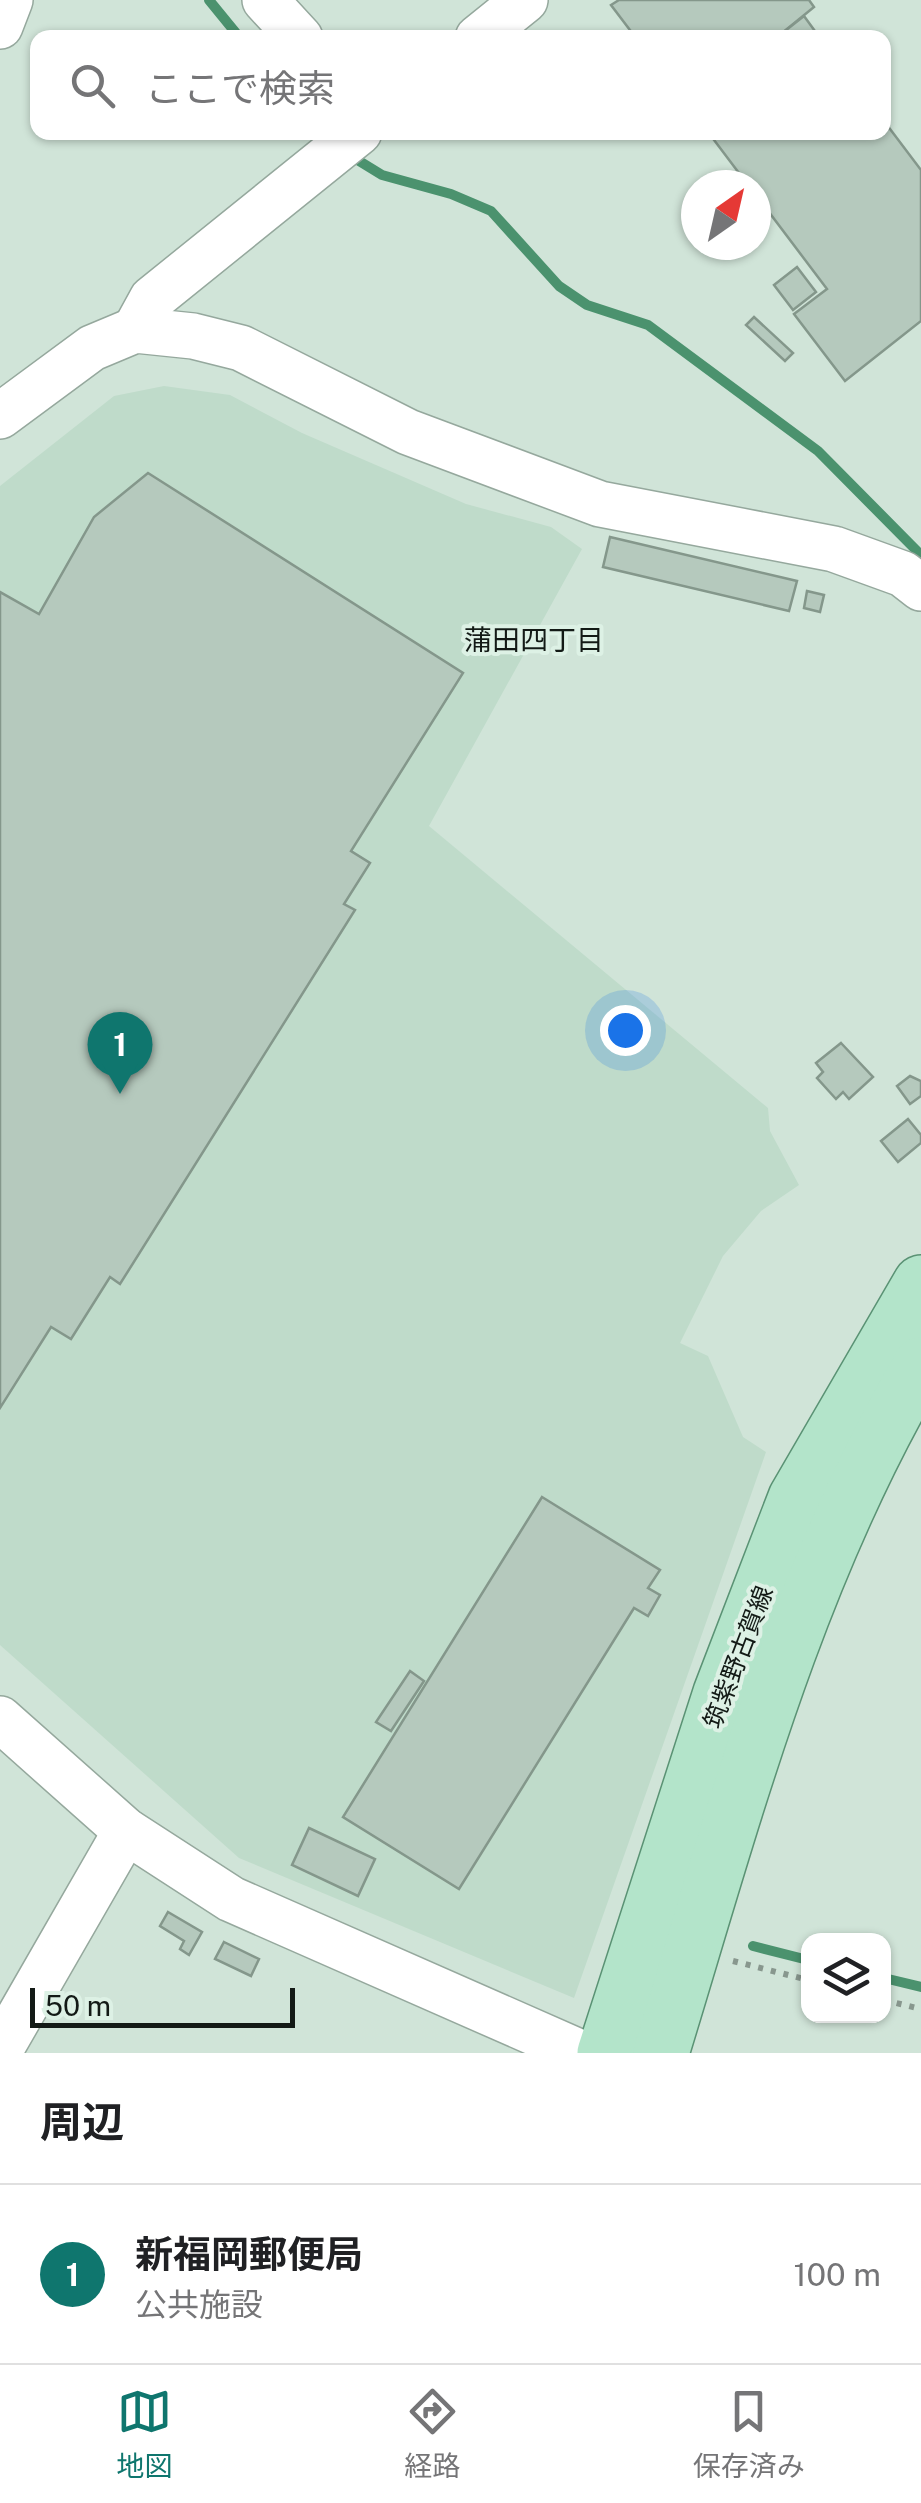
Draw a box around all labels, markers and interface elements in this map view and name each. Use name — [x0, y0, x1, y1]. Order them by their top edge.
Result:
search box — [30, 30, 891, 140]
icon: search — [65, 58, 120, 113]
text: ここで検索 — [145, 66, 335, 111]
north arrow — [681, 170, 771, 260]
district label: 蒲田四丁目 — [464, 623, 604, 656]
your location — [600, 1005, 651, 1056]
pin: 1 — [88, 1012, 152, 1094]
street label: 筑紫野古賀線 — [697, 1582, 779, 1732]
map controls — [801, 1933, 891, 2023]
button: layers — [801, 1933, 891, 2023]
scale bar — [30, 1983, 295, 2028]
text: 50 m — [45, 1989, 111, 2022]
text: 周辺 — [40, 2097, 124, 2146]
text: 新福岡郵便局 — [135, 2232, 363, 2277]
text: 1 — [66, 2256, 79, 2293]
text: 100 m — [794, 2256, 881, 2293]
text: 公共施設 — [135, 2286, 263, 2323]
tab: 地図 — [116, 2384, 172, 2484]
tab: 経路 — [404, 2384, 461, 2484]
tab: 保存済み — [693, 2384, 805, 2484]

